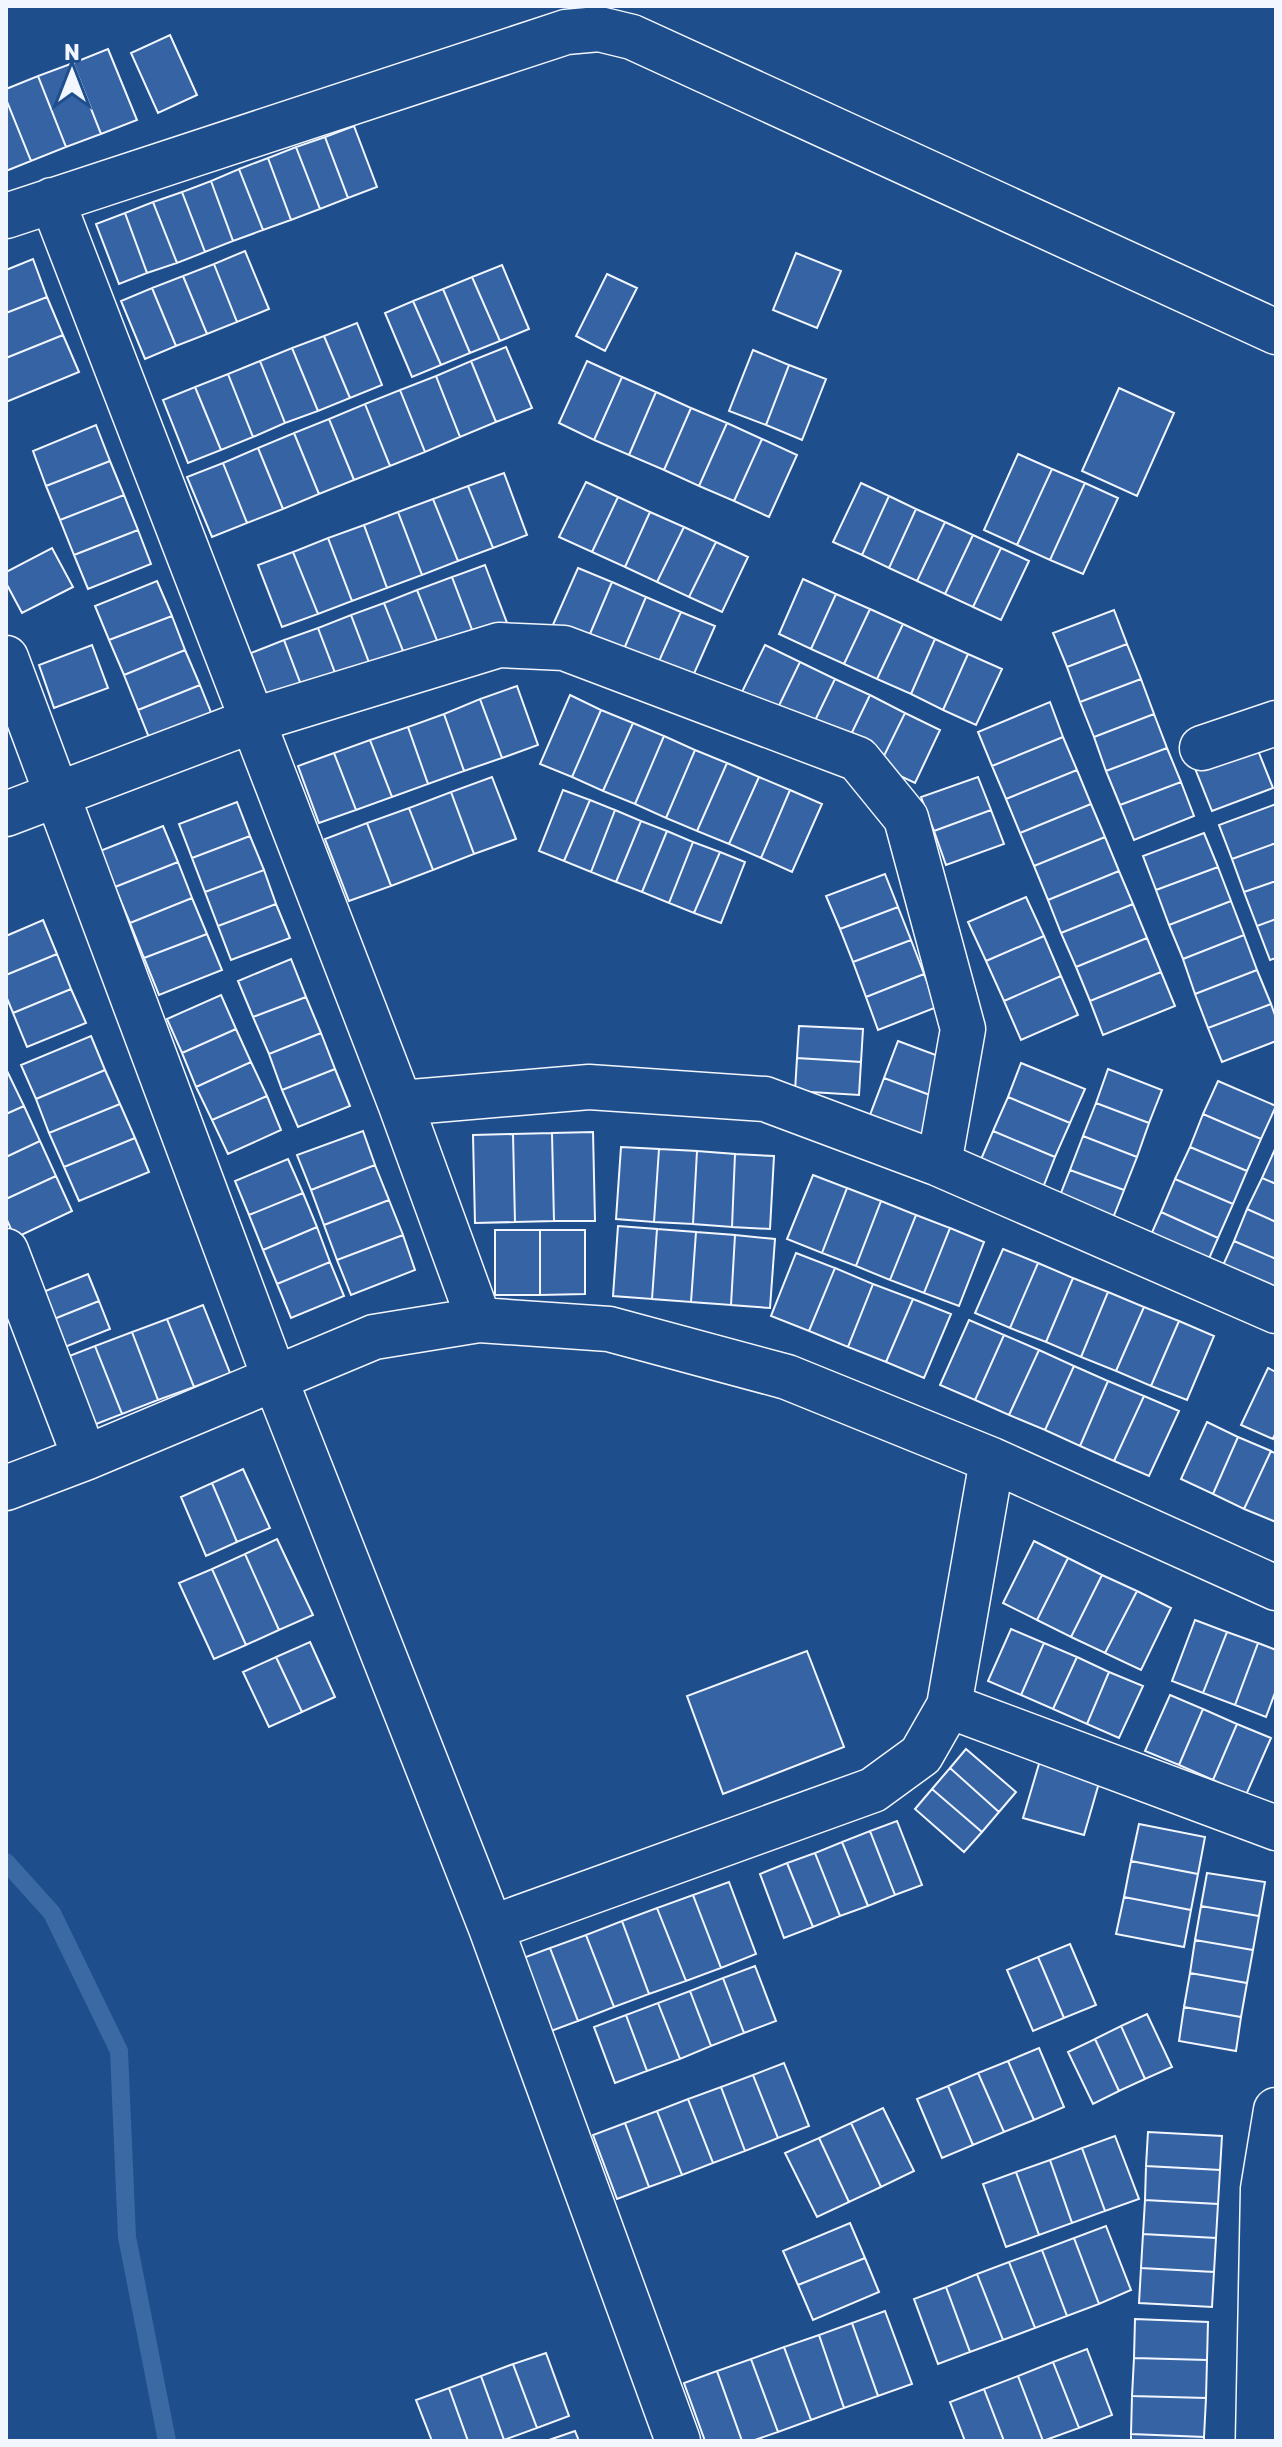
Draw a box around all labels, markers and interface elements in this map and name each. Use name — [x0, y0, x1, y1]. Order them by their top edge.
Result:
north arrow — [32, 32, 112, 112]
text: N — [64, 39, 80, 66]

